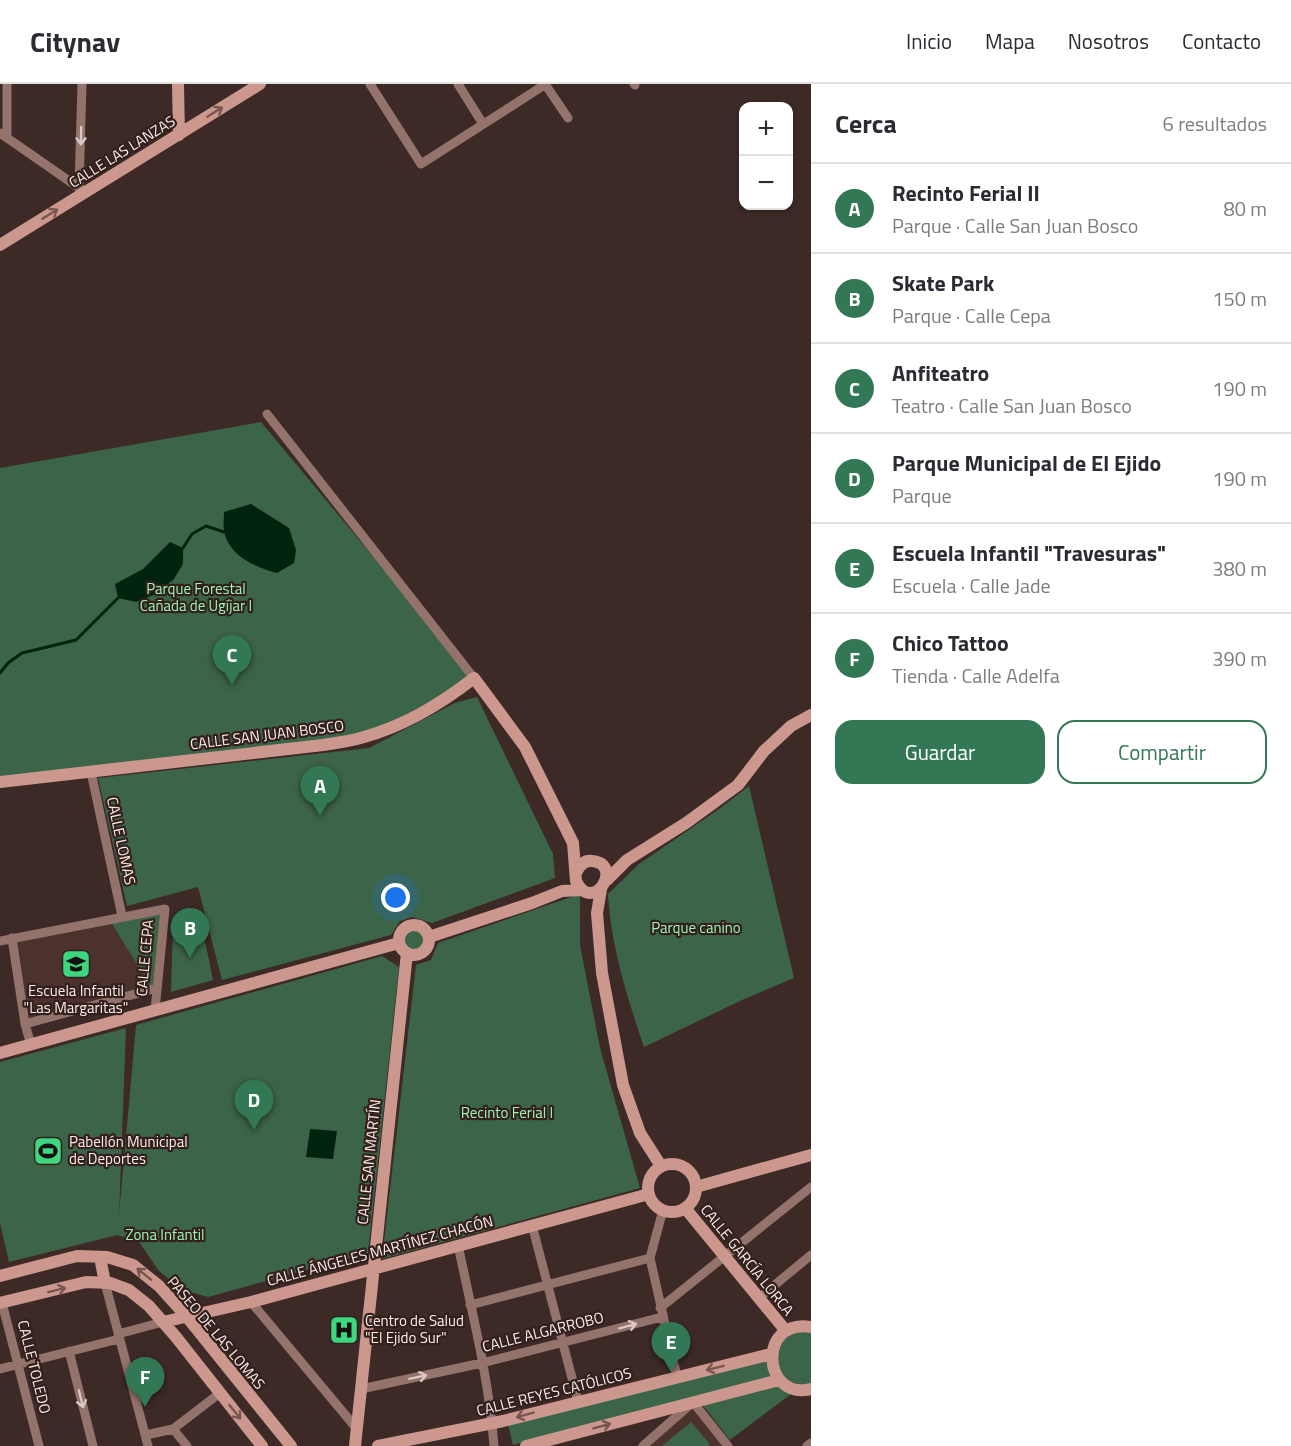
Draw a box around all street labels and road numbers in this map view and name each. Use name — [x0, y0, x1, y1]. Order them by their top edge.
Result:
street label: CALLE LAS LANZAS — [64, 110, 179, 194]
street label: CALLE SAN JUAN BOSCO — [189, 714, 345, 755]
street label: CALLE LOMAS — [101, 795, 142, 887]
street label: CALLE CEPA — [130, 919, 159, 997]
street label: CALLE SAN MARTÍN — [350, 1098, 387, 1226]
street label: CALLE GARCÍA LORCA — [695, 1199, 800, 1320]
street label: CALLE ÁNGELES MARTÍNEZ CHACÓN — [264, 1209, 496, 1292]
street label: PASEO DE LAS LOMAS — [162, 1271, 271, 1394]
street label: CALLE ALGARROBO — [480, 1305, 606, 1358]
street label: CALLE TOLEDO — [12, 1318, 57, 1416]
street label: CALLE REYES CATÓLICOS — [474, 1361, 634, 1422]

